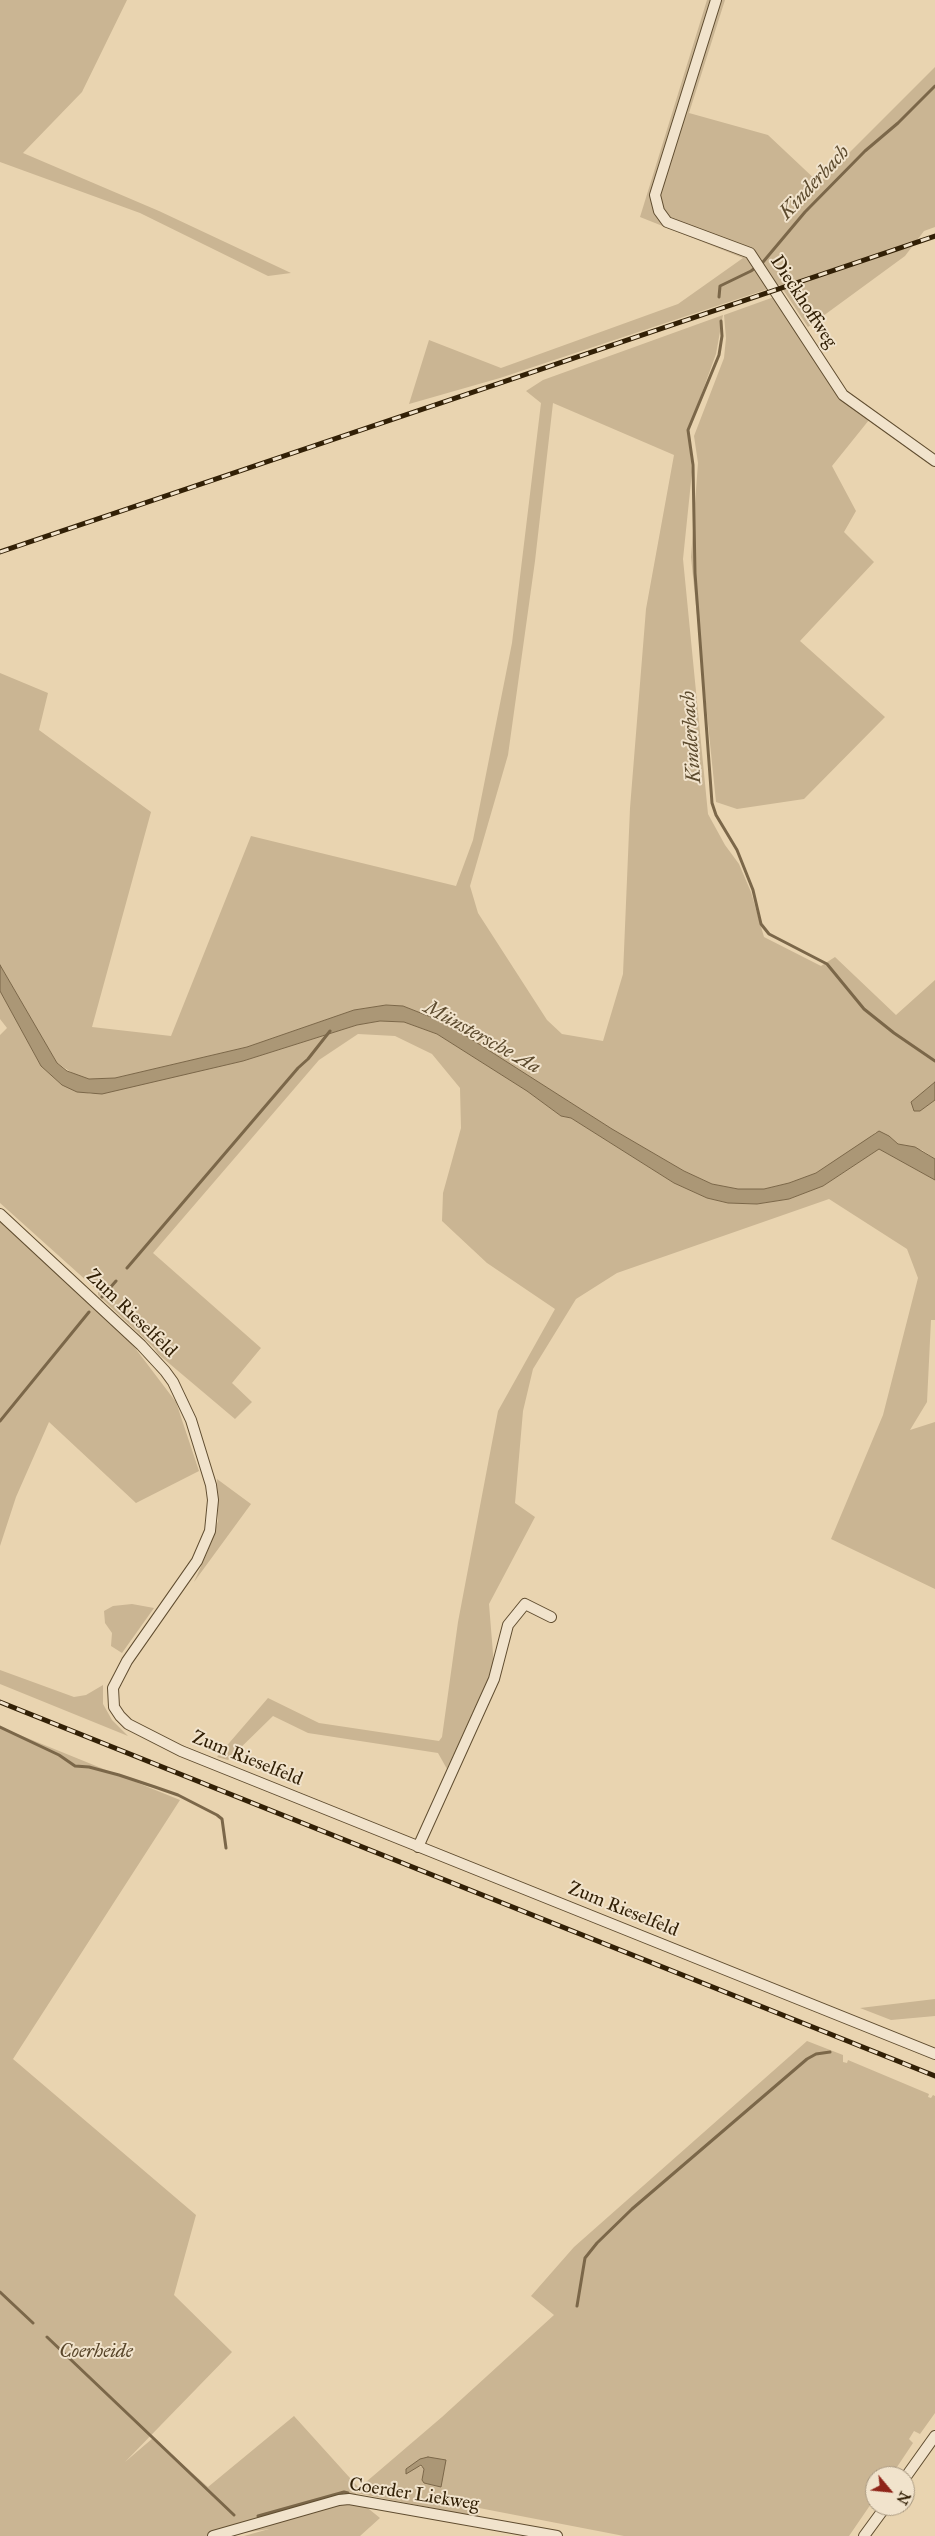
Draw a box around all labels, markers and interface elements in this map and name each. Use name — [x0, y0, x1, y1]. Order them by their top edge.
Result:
water label: Kinderbach — [775, 141, 855, 225]
street label: Dieckhoffweg — [765, 252, 841, 352]
water label: Kinderbach — [677, 690, 707, 784]
water label: Münstersche Aa — [420, 996, 544, 1080]
street label: Zum Rieselfeld — [81, 1265, 181, 1363]
street label: Zum Rieselfeld — [188, 1726, 306, 1792]
street label: Zum Rieselfeld — [564, 1877, 682, 1943]
park label: Coerheide — [59, 2341, 133, 2363]
north arrow — [865, 2466, 915, 2516]
street label: Coerder Liekweg — [347, 2473, 481, 2517]
text: N — [893, 2489, 913, 2507]

